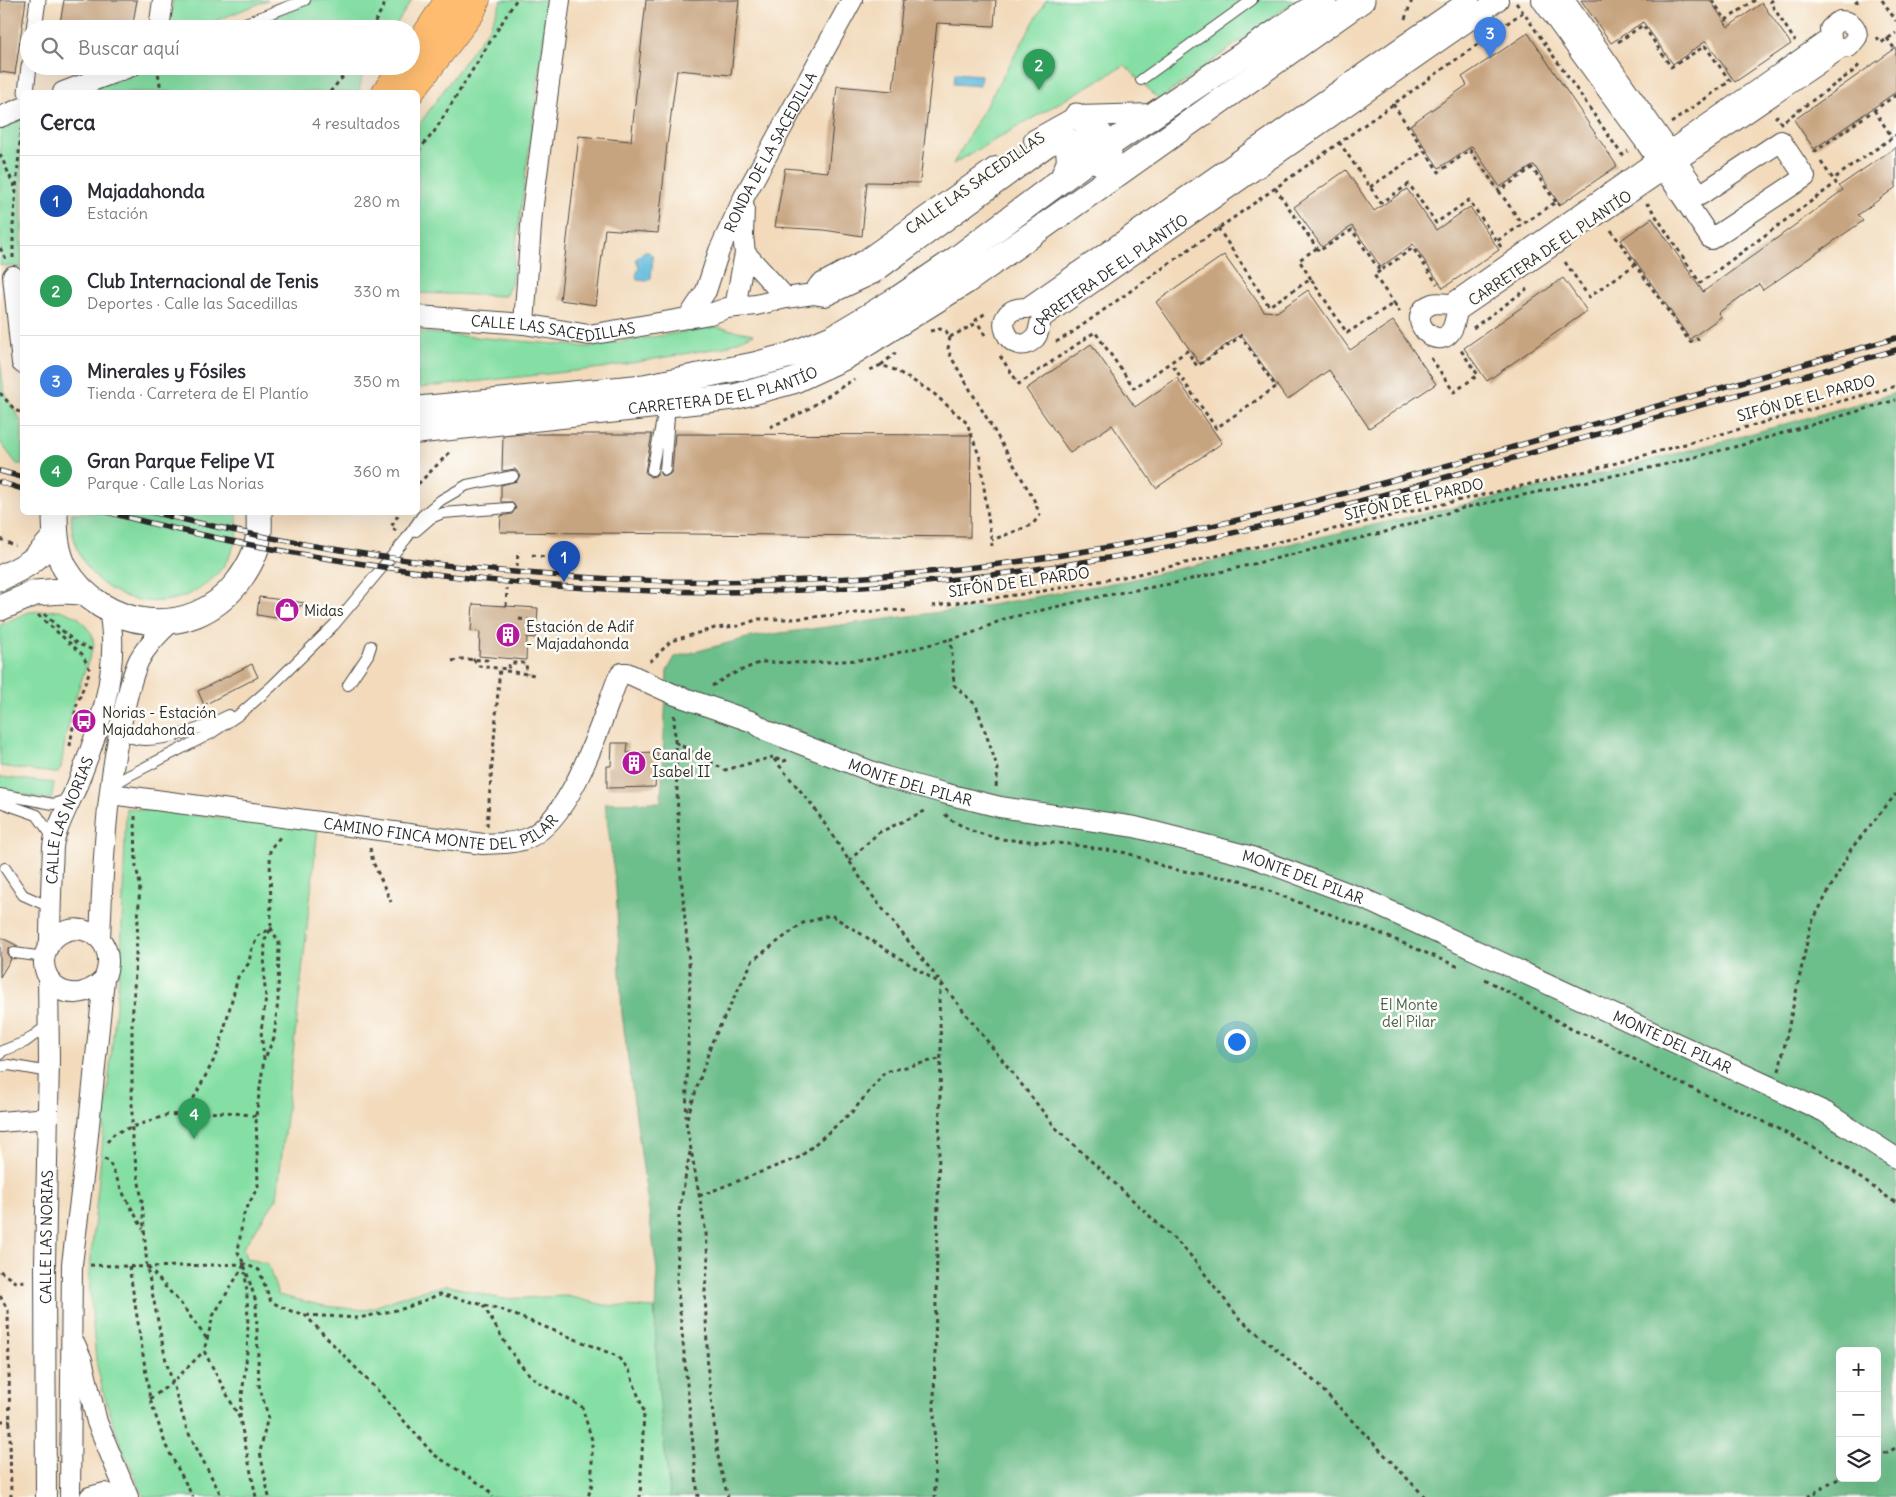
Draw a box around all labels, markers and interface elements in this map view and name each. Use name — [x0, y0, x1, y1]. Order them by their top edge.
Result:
pin: 3 — [1474, 17, 1506, 58]
search box — [20, 20, 420, 75]
icon: search — [38, 34, 66, 62]
text: Buscar aquí — [78, 36, 179, 60]
pin: 2 — [1023, 49, 1055, 90]
street label: RONDA DE LA SACEDILLA — [720, 68, 821, 235]
text: Cerca — [40, 109, 95, 136]
text: 4 resultados — [312, 113, 400, 133]
street label: CALLE LAS SACEDILLAS — [902, 128, 1048, 238]
text: Majadahonda — [87, 179, 205, 203]
street label: CARRETERA DE EL PLANTÍO — [1465, 186, 1635, 310]
text: 1 — [53, 191, 59, 211]
text: 280 m — [354, 191, 400, 211]
text: Estación — [87, 203, 148, 223]
street label: CARRETERA DE EL PLANTÍO — [1028, 209, 1192, 337]
text: Club Internacional de Tenis — [87, 269, 319, 293]
text: 2 — [52, 281, 60, 301]
text: 330 m — [353, 281, 400, 301]
text: Deportes · Calle las Sacedillas — [87, 293, 298, 313]
street label: CALLE LAS SACEDILLAS — [470, 311, 637, 345]
text: Minerales y Fósiles — [87, 359, 246, 383]
street label: CARRETERA DE EL PLANTÍO — [627, 362, 820, 418]
street label: SIFÓN DE EL PARDO — [1735, 369, 1877, 426]
text: 3 — [51, 371, 61, 391]
text: 350 m — [353, 371, 400, 391]
text: Tienda · Carretera de El Plantío — [87, 383, 308, 403]
text: Gran Parque Felipe VI — [87, 449, 274, 473]
text: 4 — [51, 461, 61, 481]
text: 360 m — [353, 461, 400, 481]
text: Parque · Calle Las Norias — [87, 473, 264, 493]
street label: SIFÓN DE EL PARDO — [1342, 473, 1486, 524]
pin: 1 — [548, 541, 580, 582]
street label: SIFÓN DE EL PARDO — [947, 562, 1091, 601]
shop icon: Midas — [274, 597, 300, 623]
place label: Midas — [304, 601, 344, 620]
place label: Estación de Adif - Majadahonda — [526, 617, 635, 653]
building icon: Estación de Adif - Majadahonda — [495, 622, 521, 648]
place label: Norias - Estación Majadahonda — [102, 703, 217, 739]
bus stop icon: Norias - Estación Majadahonda — [71, 708, 97, 734]
place label: Canal de Isabel II — [652, 745, 711, 781]
building icon: Canal de Isabel II — [621, 750, 647, 776]
street label: CALLE LAS NORIAS — [42, 754, 97, 885]
street label: MONTE DEL PILAR — [846, 754, 975, 809]
street label: CAMINO FINCA MONTE DEL PILAR — [322, 810, 562, 854]
street label: MONTE DEL PILAR — [1240, 845, 1367, 908]
park label: El Monte del Pilar — [1380, 995, 1438, 1031]
street label: MONTE DEL PILAR — [1610, 1006, 1735, 1077]
your location — [1224, 1029, 1250, 1055]
pin: 4 — [178, 1098, 210, 1139]
street label: CALLE LAS NORIAS — [35, 1170, 56, 1304]
map controls — [1836, 1347, 1881, 1482]
button: + — [1836, 1347, 1881, 1392]
button: − — [1836, 1392, 1881, 1437]
button: layers — [1836, 1437, 1881, 1482]

